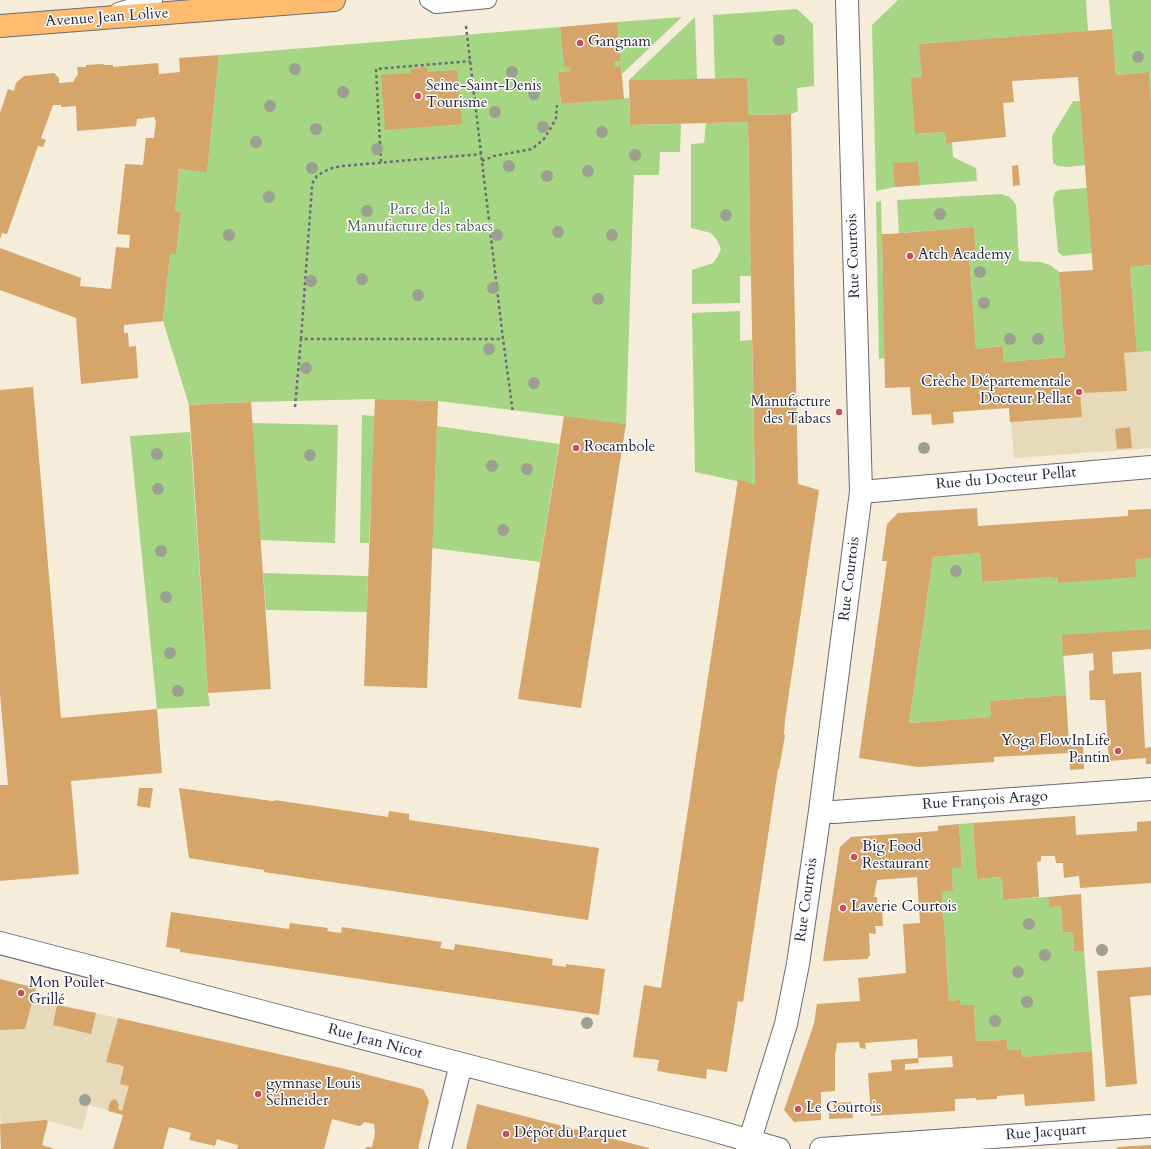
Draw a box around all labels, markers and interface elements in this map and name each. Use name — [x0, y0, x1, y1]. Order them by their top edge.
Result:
street label: Avenue Jean Lolive — [45, 5, 169, 31]
place label: Gangnam — [588, 34, 651, 52]
marker: Gangnam — [575, 38, 585, 48]
place label: Seine-Saint-Denis Tourisme — [426, 78, 541, 113]
marker: Seine-Saint-Denis Tourisme — [413, 91, 423, 101]
park label: Parc de la Manufacture des tabacs — [347, 202, 493, 237]
street label: Rue Courtois — [844, 213, 864, 299]
place label: Atch Academy — [918, 247, 1012, 265]
marker: Atch Academy — [905, 251, 915, 261]
place label: Crèche Départementale Docteur Pellat — [921, 374, 1071, 409]
marker: Crèche Départementale Docteur Pellat — [1074, 387, 1084, 397]
place label: Manufacture des Tabacs — [750, 394, 831, 429]
marker: Manufacture des Tabacs — [834, 407, 844, 417]
place label: Rocambole — [584, 439, 655, 457]
marker: Rocambole — [571, 443, 581, 453]
street label: Rue du Docteur Pellat — [935, 464, 1077, 494]
street label: Rue Courtois — [836, 536, 864, 622]
place label: Yoga FlowInLife Pantin — [1001, 733, 1110, 768]
marker: Yoga FlowInLife Pantin — [1113, 746, 1123, 756]
street label: Rue François Arago — [922, 788, 1048, 814]
place label: Big Food Restaurant — [862, 839, 929, 874]
marker: Big Food Restaurant — [849, 852, 859, 862]
street label: Rue Courtois — [792, 857, 822, 943]
place label: Laverie Courtois — [851, 899, 957, 917]
marker: Laverie Courtois — [838, 903, 848, 913]
place label: Mon Poulet Grillé — [29, 975, 104, 1010]
marker: Mon Poulet Grillé — [16, 988, 26, 998]
street label: Rue Jean Nicot — [326, 1021, 424, 1063]
place label: gymnase Louis Schneider — [266, 1076, 361, 1111]
marker: gymnase Louis Schneider — [253, 1089, 263, 1099]
place label: Le Courtois — [806, 1100, 881, 1118]
marker: Le Courtois — [793, 1104, 803, 1114]
street label: Rue Jacquart — [1005, 1121, 1087, 1145]
place label: Dépôt du Parquet — [514, 1125, 627, 1143]
marker: Dépôt du Parquet — [501, 1129, 511, 1139]

